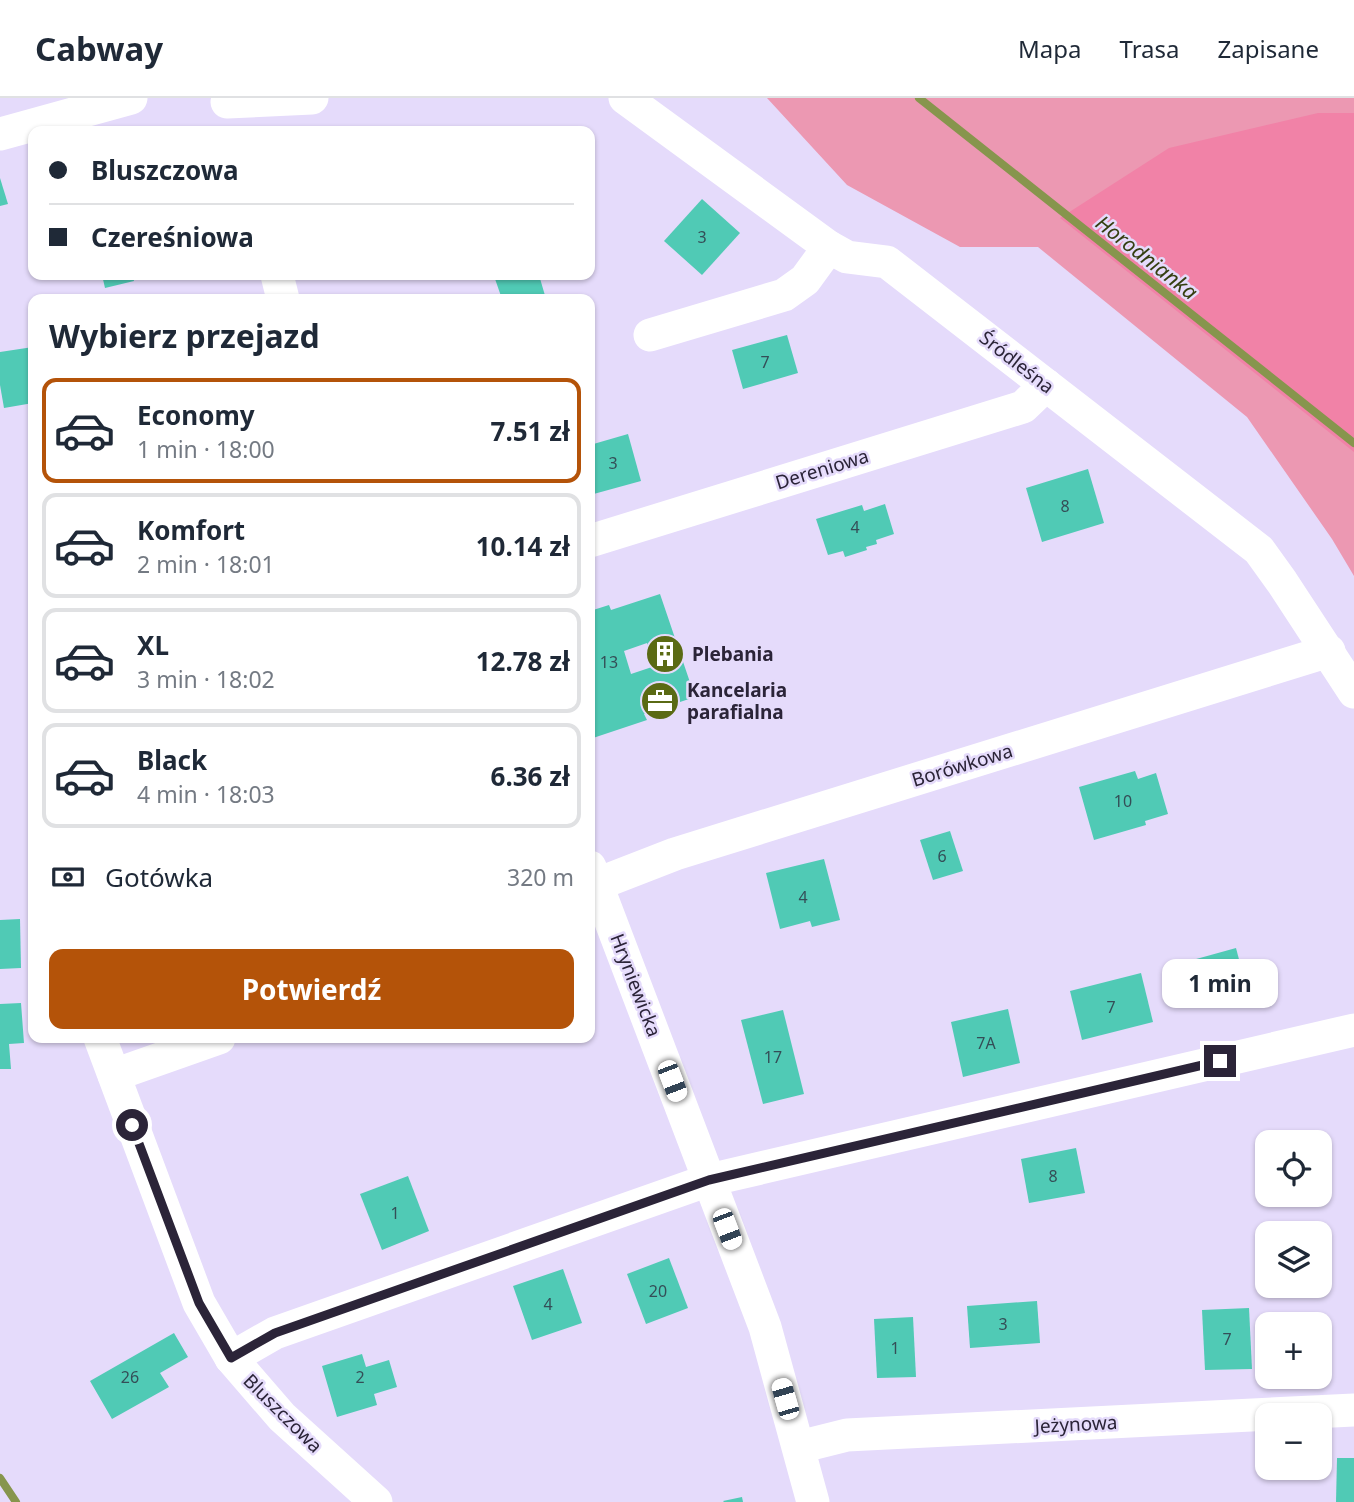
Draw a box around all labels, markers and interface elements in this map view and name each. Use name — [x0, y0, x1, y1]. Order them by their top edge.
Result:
text: Cabway — [35, 26, 163, 71]
text: Mapa — [1018, 32, 1082, 65]
text: Trasa — [1120, 32, 1180, 65]
text: Zapisane — [1218, 32, 1319, 65]
text: Bluszczowa — [91, 152, 239, 188]
water label: Horodnianka — [1090, 208, 1204, 306]
text: Czereśniowa — [91, 219, 254, 255]
house number: 3 — [697, 226, 707, 248]
text: Wybierz przejazd — [49, 314, 320, 357]
street label: Śródleśna — [974, 325, 1060, 399]
house number: 7 — [760, 351, 770, 373]
text: Economy — [137, 397, 255, 433]
icon: car — [53, 399, 116, 462]
text: 7.51 zł — [491, 413, 570, 449]
text: 1 min · 18:00 — [137, 433, 275, 465]
street label: Dereniowa — [772, 443, 872, 495]
house number: 3 — [608, 452, 618, 474]
house number: 8 — [1060, 495, 1070, 517]
text: Komfort — [137, 512, 245, 548]
icon: car — [53, 514, 116, 577]
house number: 4 — [850, 516, 860, 538]
text: 10.14 zł — [476, 528, 570, 564]
text: 2 min · 18:01 — [137, 548, 275, 580]
text: XL — [137, 627, 169, 663]
icon: car — [53, 629, 116, 692]
building icon: Plebania — [644, 633, 686, 675]
place label: Plebania — [692, 641, 774, 667]
text: 12.78 zł — [476, 643, 570, 679]
house number: 13 — [600, 651, 618, 673]
text: 3 min · 18:02 — [137, 663, 275, 695]
place label: Kancelaria parafialna — [687, 677, 787, 725]
office icon: Kancelaria parafialna — [639, 680, 681, 722]
street label: Borówkowa — [908, 737, 1016, 793]
text: Black — [137, 742, 207, 778]
icon: car — [53, 744, 116, 807]
text: 6.36 zł — [491, 758, 570, 794]
text: 4 min · 18:03 — [137, 778, 275, 810]
house number: 10 — [1114, 790, 1132, 812]
house number: 6 — [937, 845, 947, 867]
icon: cash — [49, 858, 87, 896]
text: Gotówka — [105, 859, 213, 895]
text: 320 m — [507, 861, 574, 893]
house number: 4 — [798, 886, 808, 908]
street label: Hryniewicka — [604, 930, 668, 1040]
button: Potwierdź — [49, 949, 574, 1029]
callout: 1 min — [1162, 960, 1278, 1009]
text: 1 min — [1188, 967, 1252, 999]
house number: 7 — [1106, 996, 1116, 1018]
house number: 7A — [976, 1032, 996, 1054]
route end — [1204, 1045, 1236, 1077]
house number: 17 — [764, 1046, 782, 1068]
car — [655, 1058, 690, 1104]
route start — [116, 1109, 148, 1141]
map controls — [1255, 1130, 1332, 1480]
button: locate — [1255, 1130, 1332, 1207]
house number: 8 — [1048, 1165, 1058, 1187]
house number: 1 — [390, 1202, 400, 1224]
car — [710, 1206, 745, 1252]
button: layers — [1255, 1221, 1332, 1298]
house number: 20 — [649, 1280, 667, 1302]
house number: 4 — [543, 1293, 553, 1315]
button: + — [1255, 1312, 1332, 1389]
house number: 3 — [998, 1313, 1008, 1335]
house number: 7 — [1222, 1328, 1232, 1350]
house number: 1 — [890, 1337, 900, 1359]
house number: 26 — [121, 1366, 139, 1388]
house number: 2 — [355, 1366, 365, 1388]
street label: Bluszczowa — [238, 1368, 328, 1458]
car — [770, 1376, 801, 1422]
button: − — [1255, 1403, 1332, 1480]
street label: Jeżynowa — [1032, 1409, 1118, 1439]

